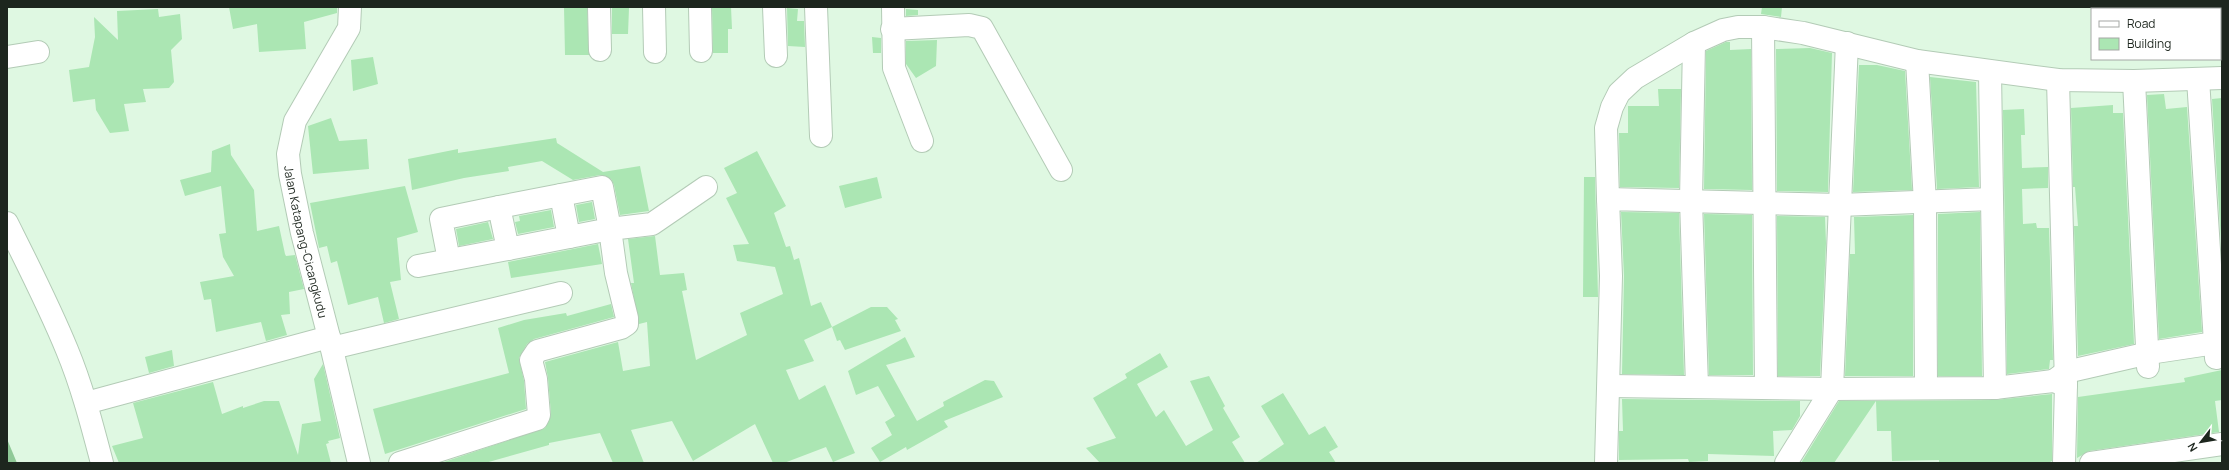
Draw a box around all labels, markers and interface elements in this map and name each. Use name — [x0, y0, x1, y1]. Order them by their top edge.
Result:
legend — [2091, 8, 2221, 60]
text: Road — [2127, 15, 2155, 32]
text: Building — [2127, 35, 2171, 52]
street label: Jalan Katapang-Cicangkudu — [281, 165, 332, 320]
north arrow — [2181, 422, 2221, 462]
text: N — [2183, 440, 2200, 455]

